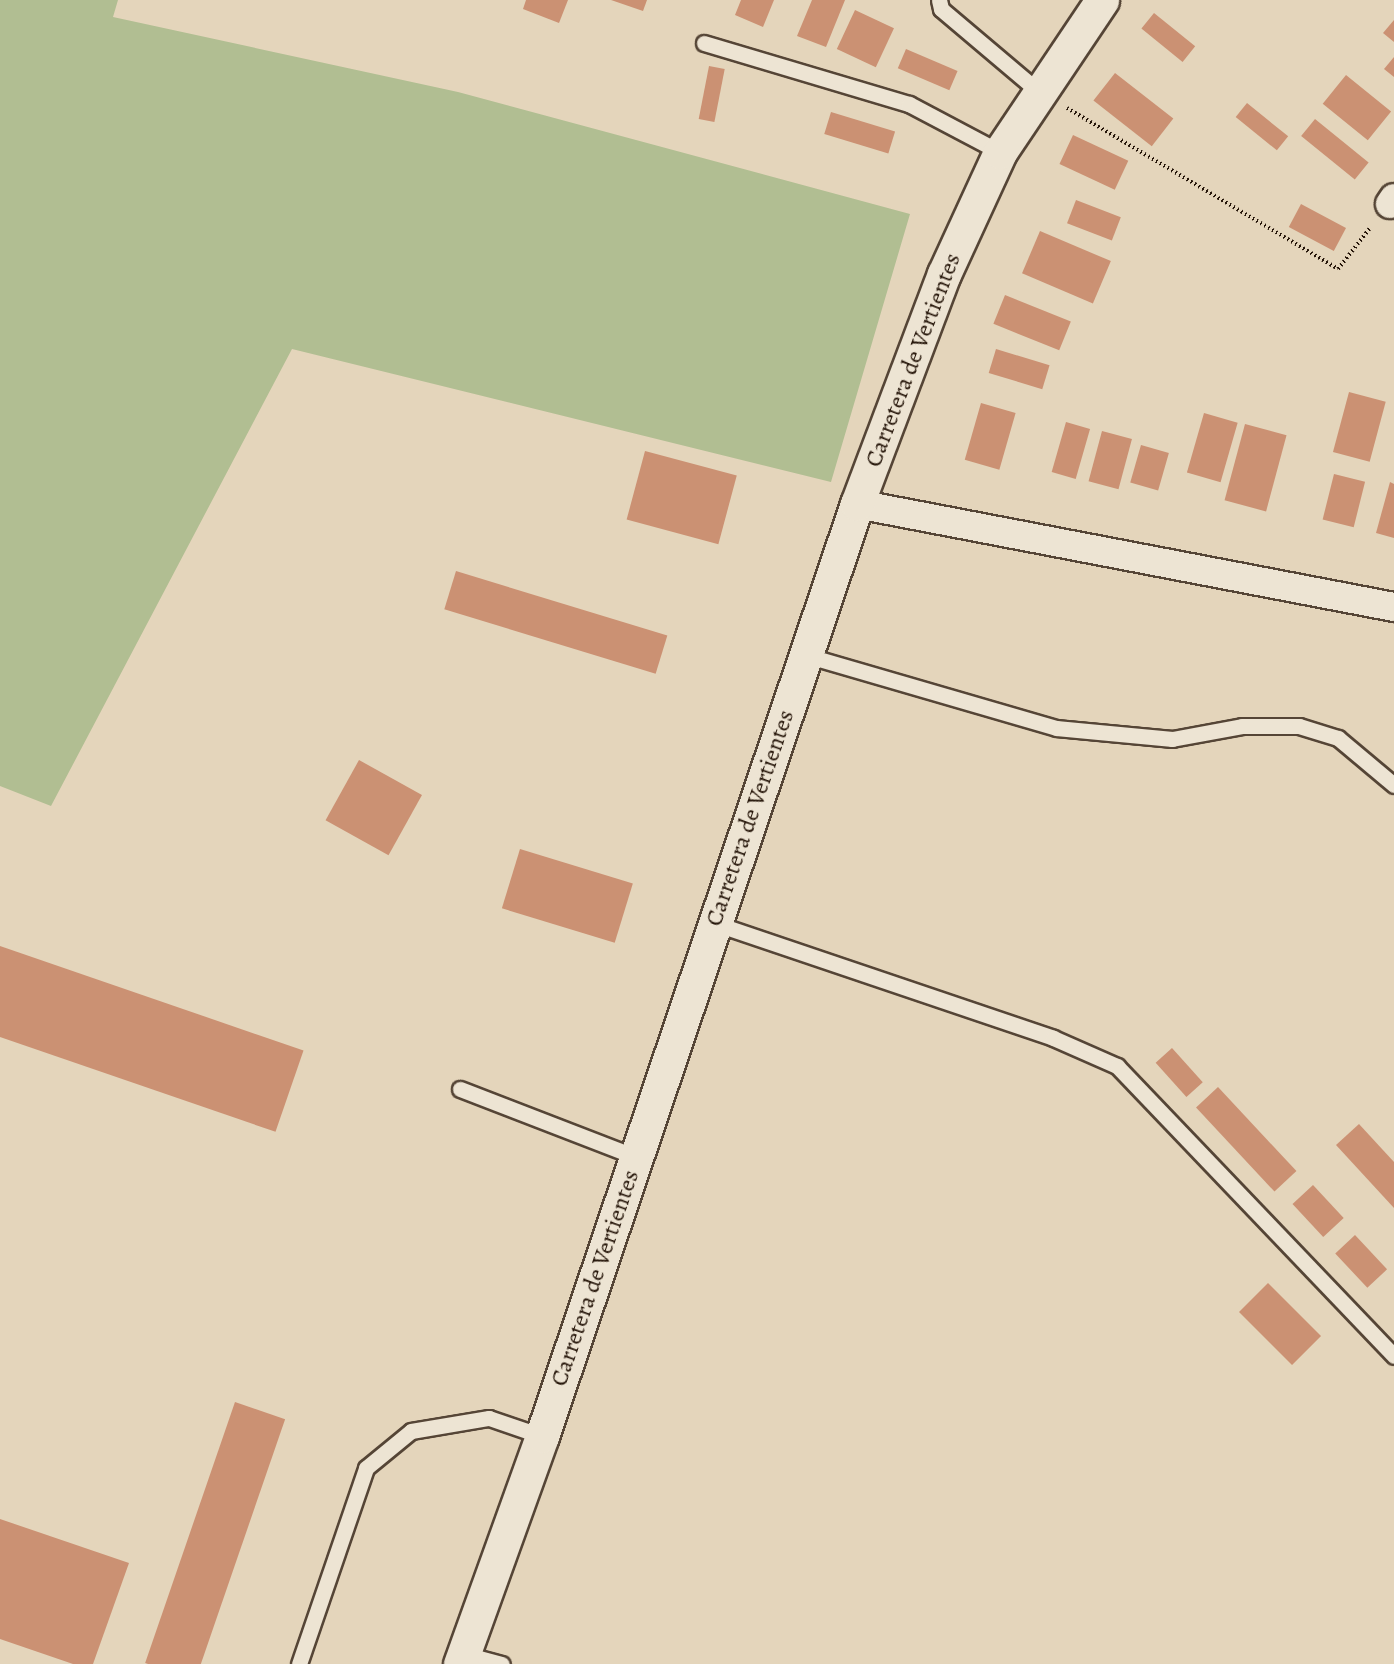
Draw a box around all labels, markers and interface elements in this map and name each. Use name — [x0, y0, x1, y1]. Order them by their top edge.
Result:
street label: Carretera de Vertientes — [859, 249, 967, 471]
street label: Carretera de Vertientes — [699, 706, 801, 930]
street label: Carretera de Vertientes — [544, 1166, 646, 1390]

